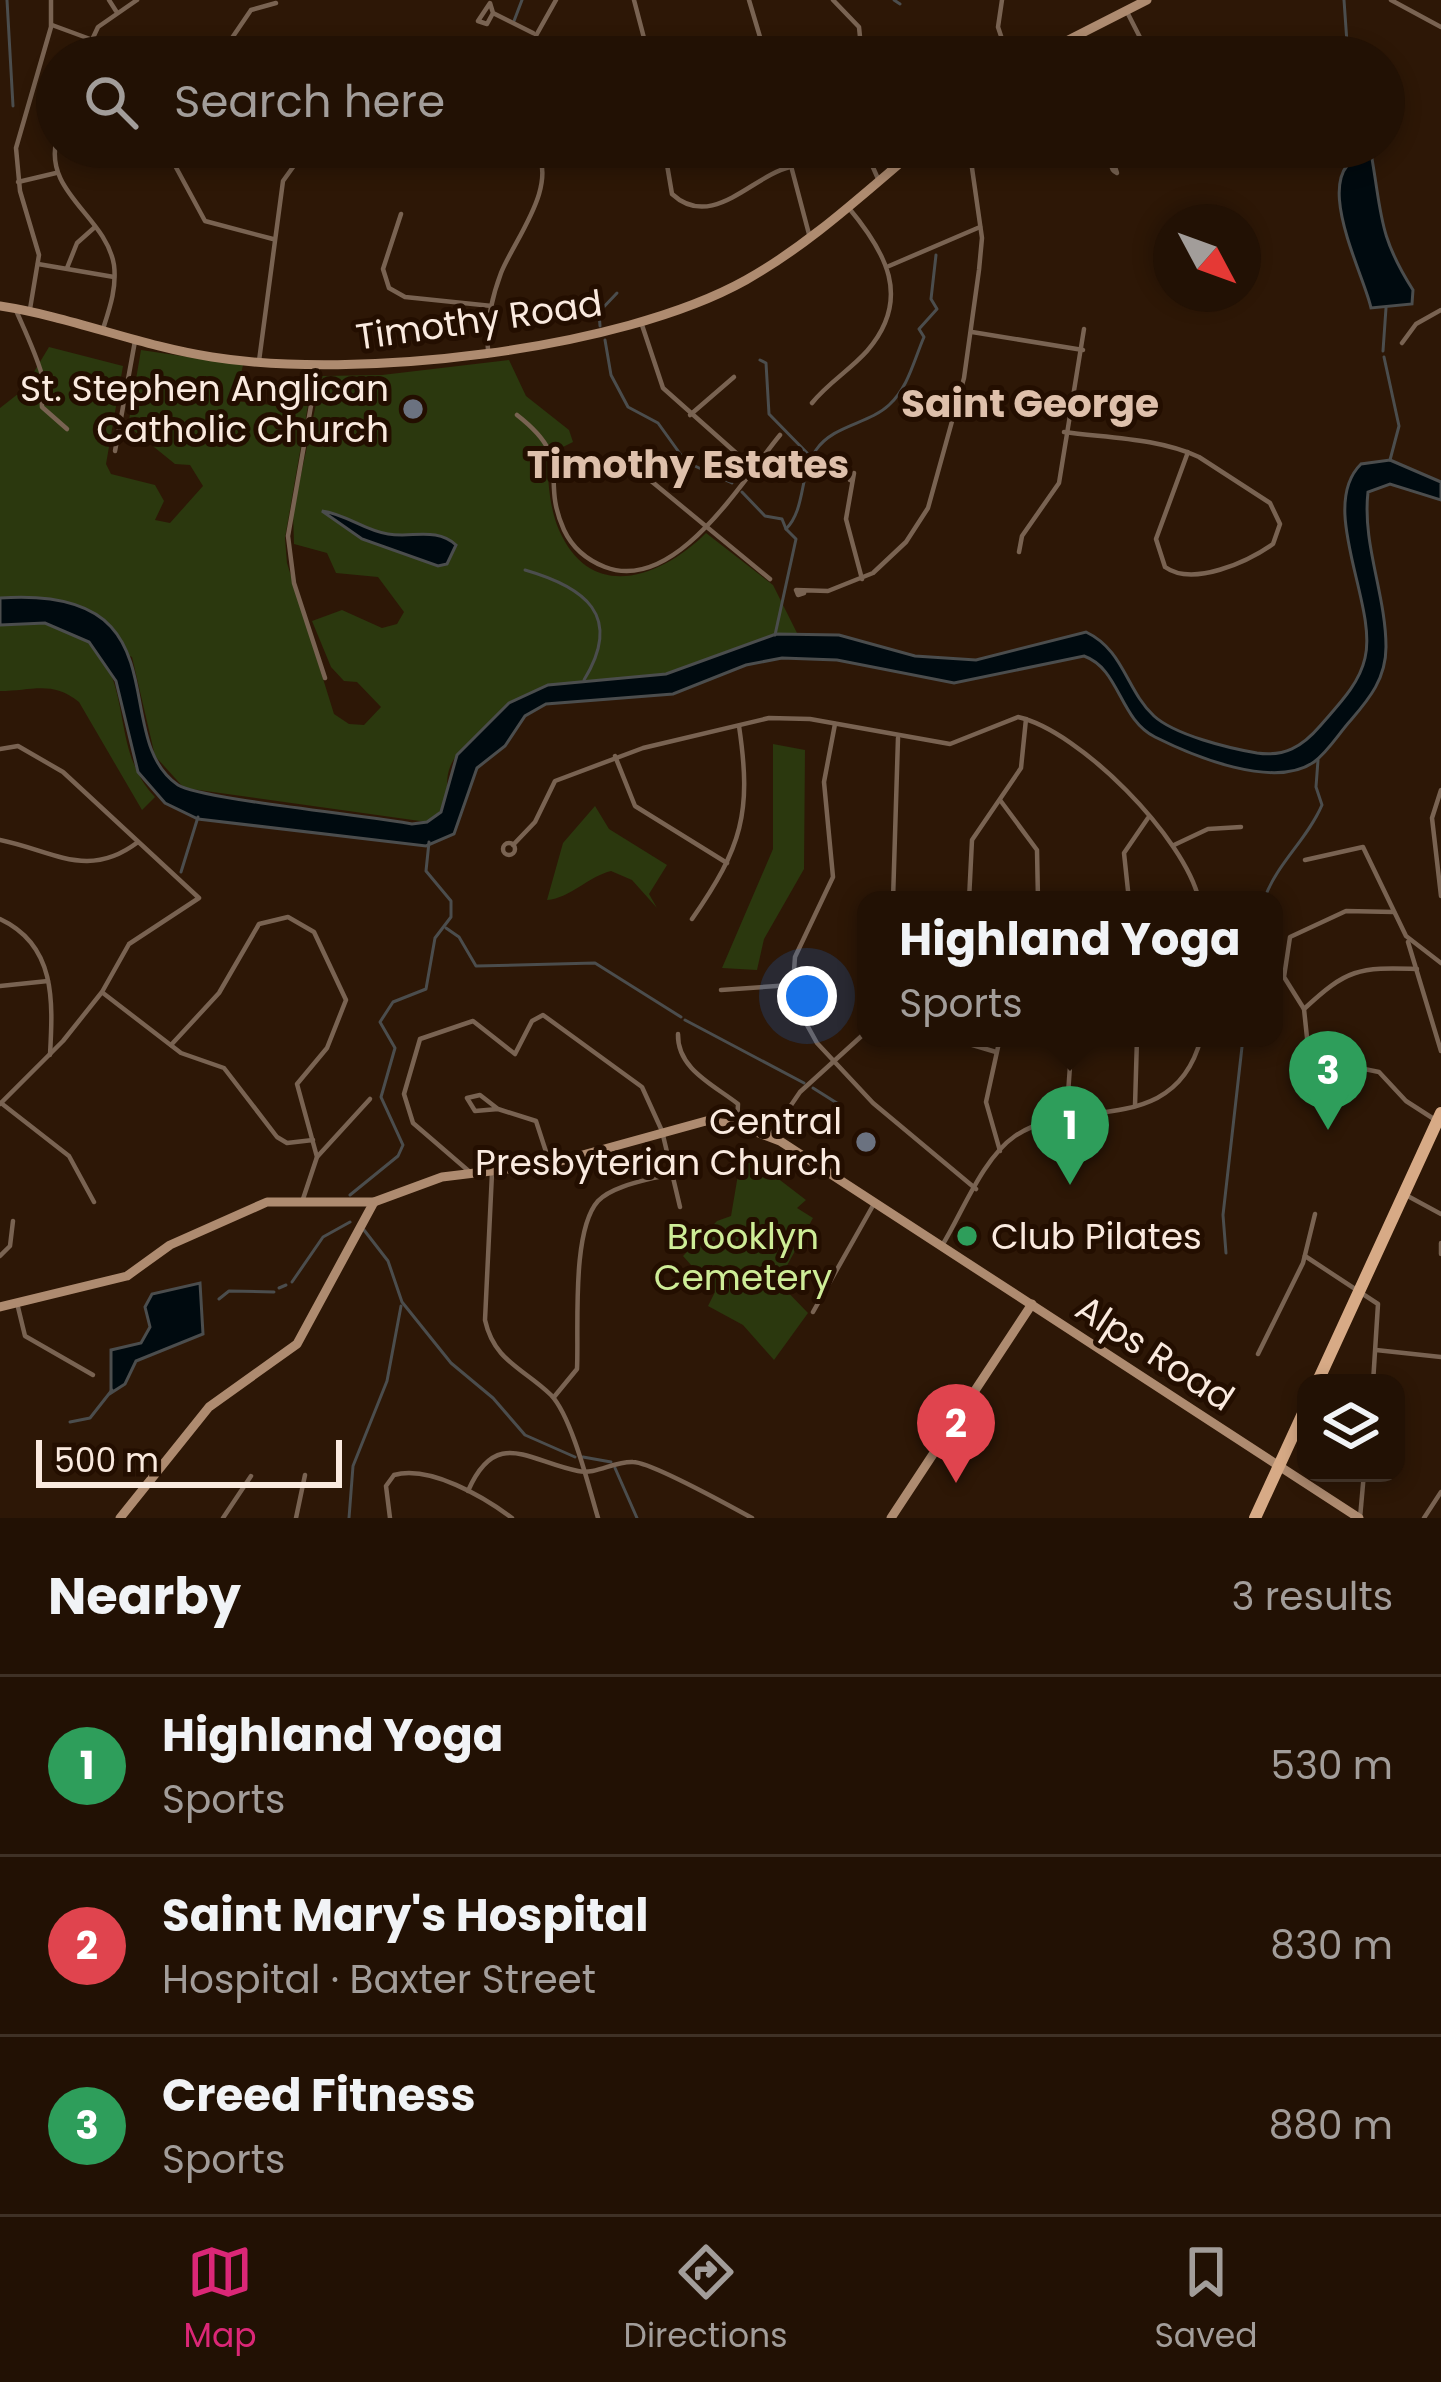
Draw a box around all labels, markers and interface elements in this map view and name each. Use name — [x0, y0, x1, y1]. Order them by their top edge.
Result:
search box — [36, 36, 1405, 168]
icon: search — [78, 69, 144, 135]
text: Search here — [174, 70, 445, 133]
north arrow — [1153, 204, 1261, 312]
street label: Timothy Road — [353, 277, 605, 363]
place label: St. Stephen Anglican Catholic Church — [20, 363, 389, 455]
district label: Saint George — [901, 376, 1159, 431]
marker: St. Stephen Anglican Catholic Church — [400, 396, 426, 422]
district label: Timothy Estates — [527, 437, 849, 492]
popup — [857, 891, 1283, 1047]
text: Highland Yoga — [899, 908, 1241, 971]
your location — [777, 966, 837, 1026]
text: Sports — [899, 976, 1023, 1031]
pin: 3 — [1289, 1031, 1367, 1130]
pin: 1 — [1031, 1086, 1109, 1185]
place label: Central Presbyterian Church — [475, 1096, 842, 1188]
marker: Central Presbyterian Church — [853, 1129, 879, 1155]
park label: Brooklyn Cemetery — [654, 1211, 832, 1303]
place label: Club Pilates — [991, 1211, 1202, 1262]
marker: Club Pilates — [954, 1223, 980, 1249]
street label: Alps Road — [1066, 1283, 1244, 1423]
map controls — [1297, 1374, 1405, 1482]
button: layers — [1297, 1374, 1405, 1482]
pin: 2 — [917, 1384, 995, 1483]
scale bar — [36, 1434, 342, 1487]
text: 500 m — [54, 1437, 159, 1484]
text: Nearby — [48, 1560, 241, 1632]
text: 3 results — [1231, 1569, 1393, 1624]
text: Highland Yoga — [162, 1704, 503, 1767]
text: 1 — [80, 1738, 94, 1793]
text: 530 m — [1270, 1738, 1393, 1793]
text: Sports — [162, 1772, 285, 1827]
text: Saint Mary's Hospital — [162, 1884, 648, 1947]
text: 2 — [76, 1918, 98, 1973]
text: 830 m — [1270, 1918, 1393, 1973]
text: Hospital · Baxter Street — [162, 1952, 596, 2007]
text: Creed Fitness — [162, 2064, 476, 2127]
text: 3 — [75, 2098, 99, 2153]
text: 880 m — [1269, 2098, 1393, 2153]
text: Sports — [162, 2132, 285, 2187]
tab: Map — [184, 2239, 257, 2361]
tab: Directions — [624, 2239, 787, 2361]
tab: Saved — [1155, 2239, 1257, 2361]

